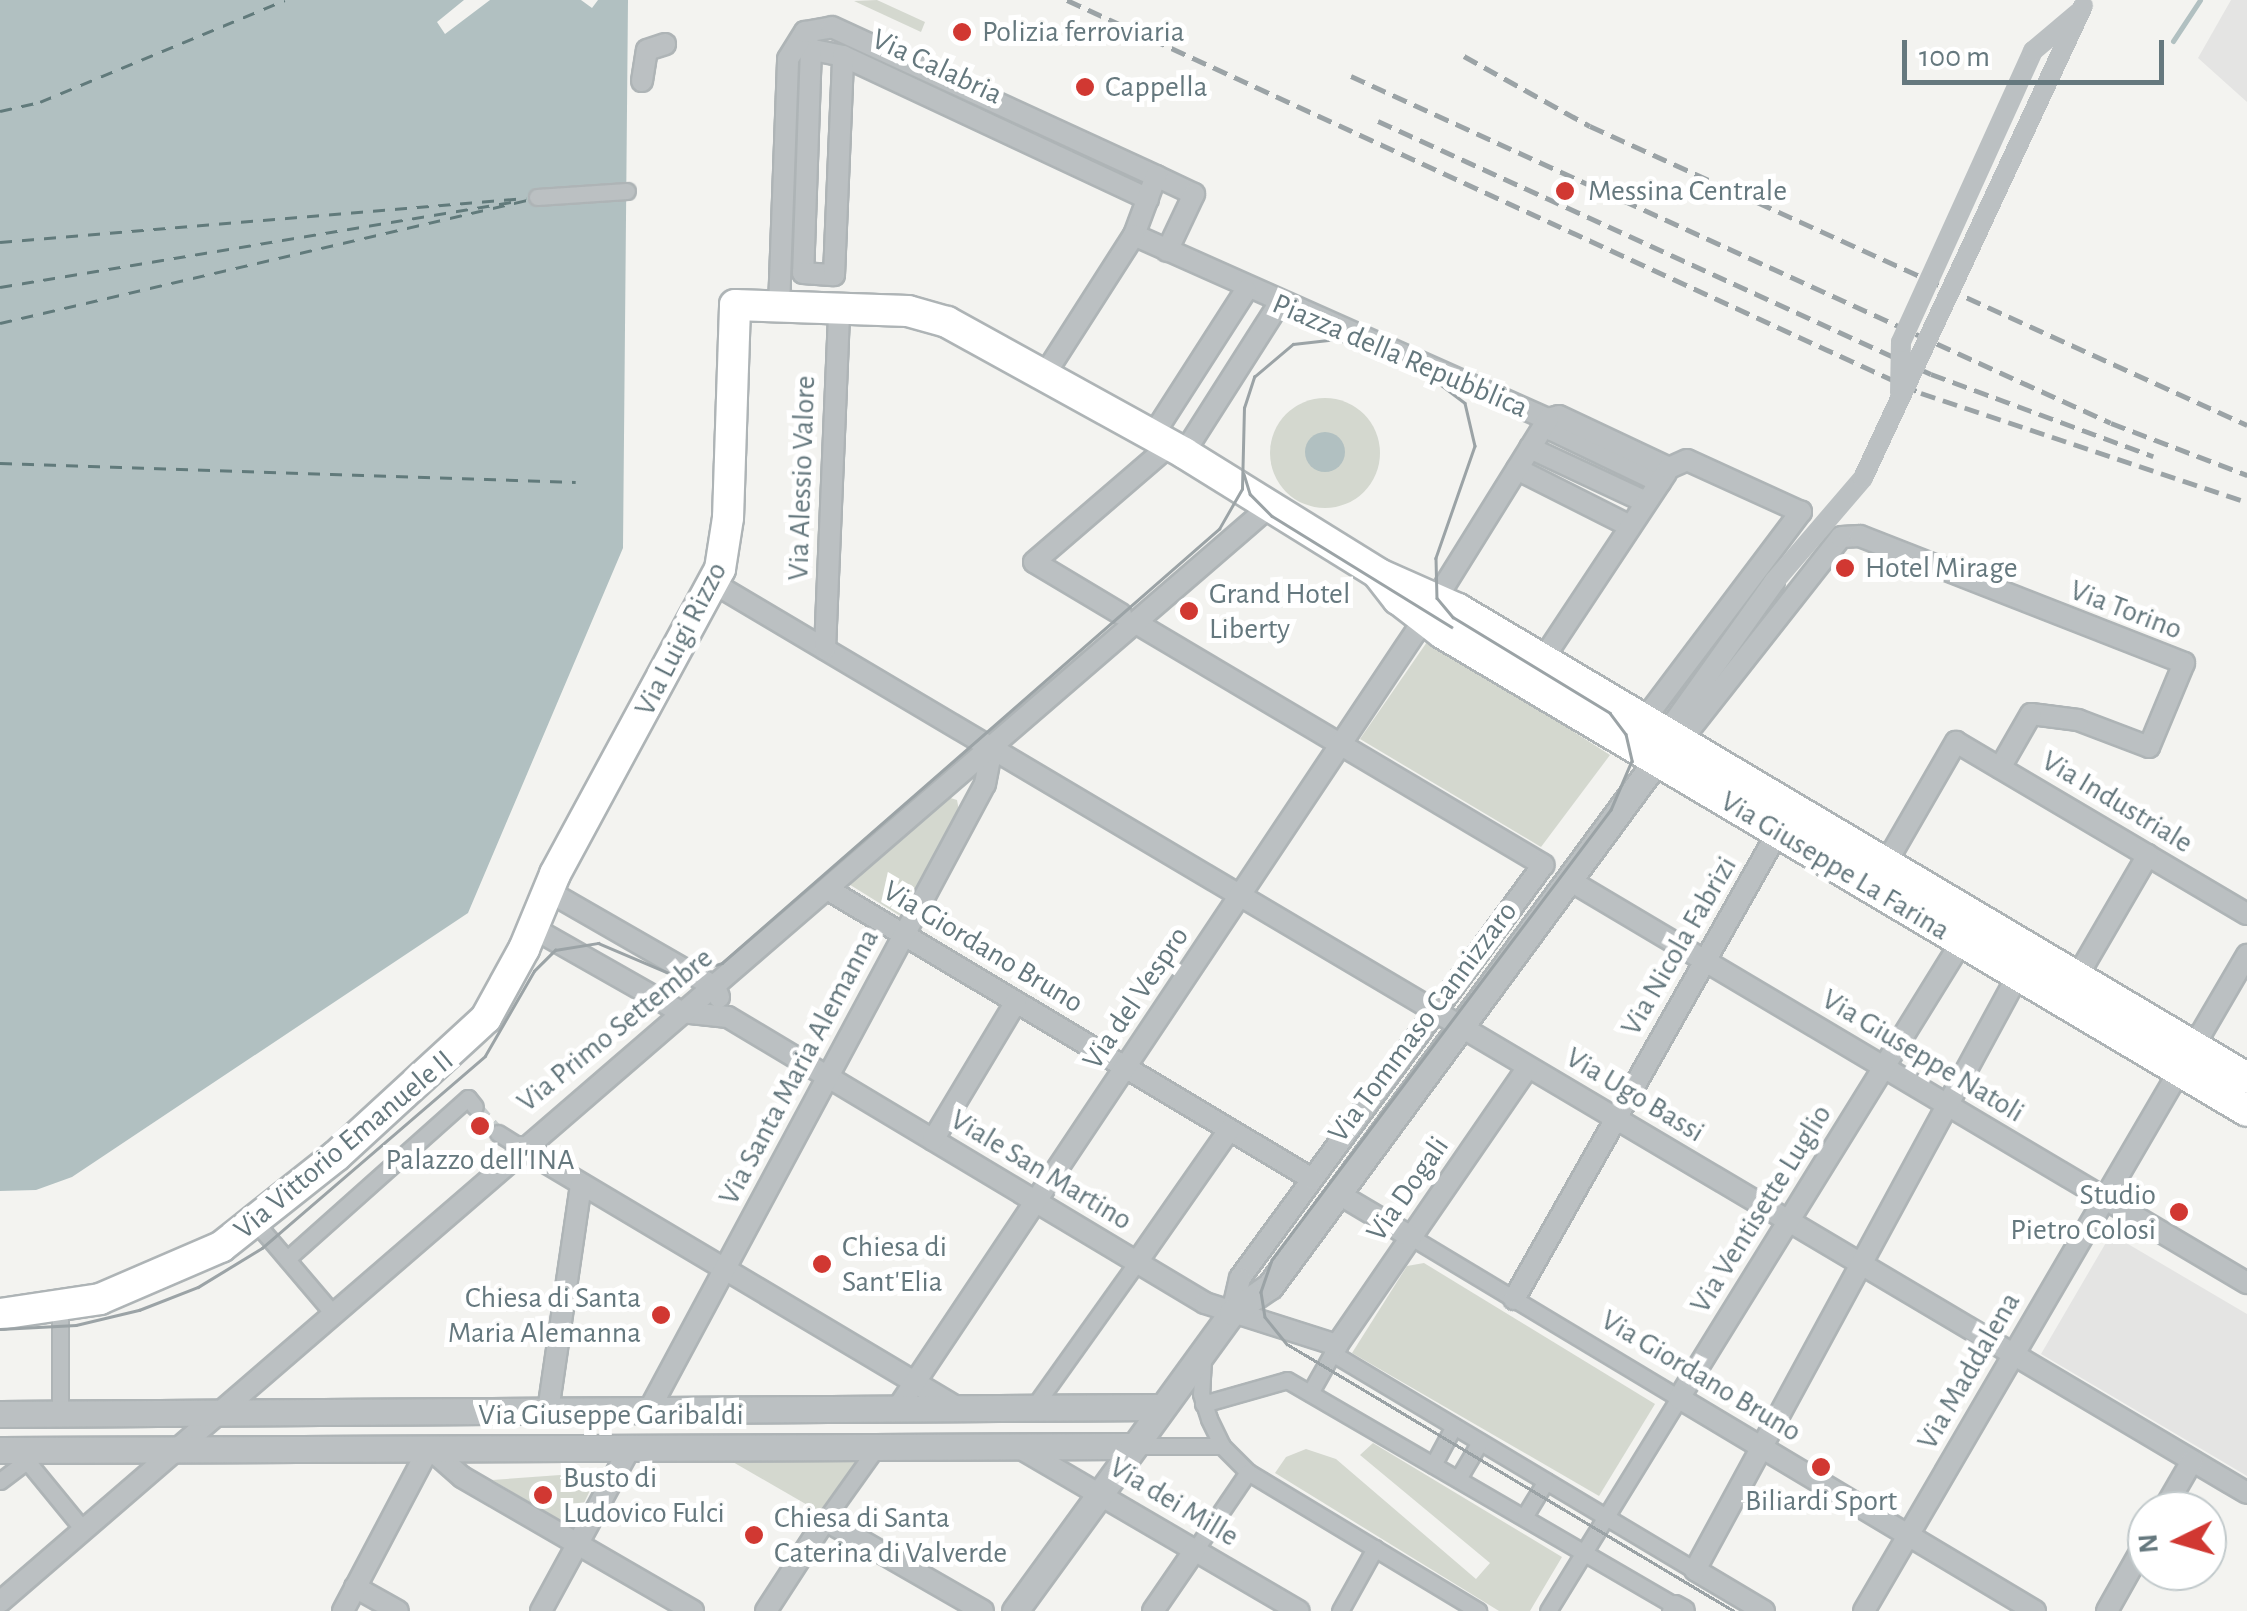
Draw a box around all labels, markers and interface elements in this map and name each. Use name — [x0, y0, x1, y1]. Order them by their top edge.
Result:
place label: Polizia ferroviaria — [982, 14, 1185, 50]
scale bar — [1907, 20, 2170, 82]
street label: Via Calabria — [866, 21, 1008, 113]
marker: Polizia ferroviaria — [951, 21, 973, 43]
text: 100 m — [1919, 42, 1990, 72]
place label: Cappella — [1105, 69, 1208, 105]
marker: Cappella — [1074, 76, 1096, 98]
place label: Messina Centrale — [1588, 173, 1787, 209]
marker: Messina Centrale — [1552, 178, 1578, 204]
street label: Piazza della Repubblica — [1267, 286, 1533, 426]
street label: Via Alessio Valore — [780, 375, 824, 581]
place label: Hotel Mirage — [1865, 550, 2018, 586]
street label: Via Luigi Rizzo — [627, 556, 735, 722]
marker: Hotel Mirage — [1834, 557, 1856, 579]
street label: Via Torino — [2065, 572, 2187, 648]
place label: Grand Hotel Liberty — [1209, 576, 1350, 646]
marker: Grand Hotel Liberty — [1178, 600, 1200, 622]
street label: Via Industriale — [2035, 743, 2199, 861]
street label: Via Giuseppe La Farina — [1714, 783, 1956, 949]
street label: Via Nicola Fabrizi — [1613, 850, 1745, 1042]
street label: Via Giordano Bruno — [876, 873, 1090, 1021]
street label: Via Tommaso Cannizzaro — [1321, 894, 1525, 1150]
street label: Via del Vespro — [1075, 920, 1197, 1076]
street label: Via Santa Maria Alemanna — [711, 923, 887, 1211]
street label: Via Primo Settembre — [510, 940, 720, 1120]
street label: Via Giuseppe Natoli — [1815, 981, 2031, 1131]
street label: Via Ugo Bassi — [1559, 1040, 1711, 1150]
street label: Via Vittorio Emanuele II — [227, 1043, 461, 1247]
street label: Via Ventisette Luglio — [1682, 1098, 1840, 1320]
street label: Viale San Martino — [944, 1102, 1138, 1238]
marker: Palazzo dell'INA — [469, 1115, 491, 1137]
street label: Via Dogali — [1359, 1130, 1457, 1248]
place label: Palazzo dell'INA — [386, 1142, 574, 1178]
place label: Studio Pietro Colosi — [2010, 1177, 2156, 1248]
marker: Studio Pietro Colosi — [2166, 1199, 2192, 1225]
place label: Chiesa di Sant'Elia — [842, 1229, 947, 1300]
marker: Chiesa di Sant'Elia — [811, 1253, 833, 1275]
place label: Chiesa di Santa Maria Alemanna — [448, 1280, 641, 1350]
street label: Via Maddalena — [1909, 1286, 2029, 1456]
street label: Via Giordano Bruno — [1594, 1302, 1808, 1450]
marker: Chiesa di Santa Maria Alemanna — [650, 1304, 672, 1326]
street label: Via Giuseppe Garibaldi — [478, 1397, 744, 1433]
street label: Via dei Mille — [1103, 1449, 1245, 1555]
marker: Biliardi Sport — [1810, 1456, 1832, 1478]
place label: Busto di Ludovico Fulci — [563, 1460, 725, 1530]
place label: Biliardi Sport — [1745, 1483, 1897, 1519]
marker: Busto di Ludovico Fulci — [532, 1484, 554, 1506]
north arrow — [2127, 1491, 2227, 1591]
place label: Chiesa di Santa Caterina di Valverde — [774, 1500, 1007, 1570]
marker: Chiesa di Santa Caterina di Valverde — [743, 1524, 765, 1546]
text: N — [2134, 1533, 2164, 1554]

